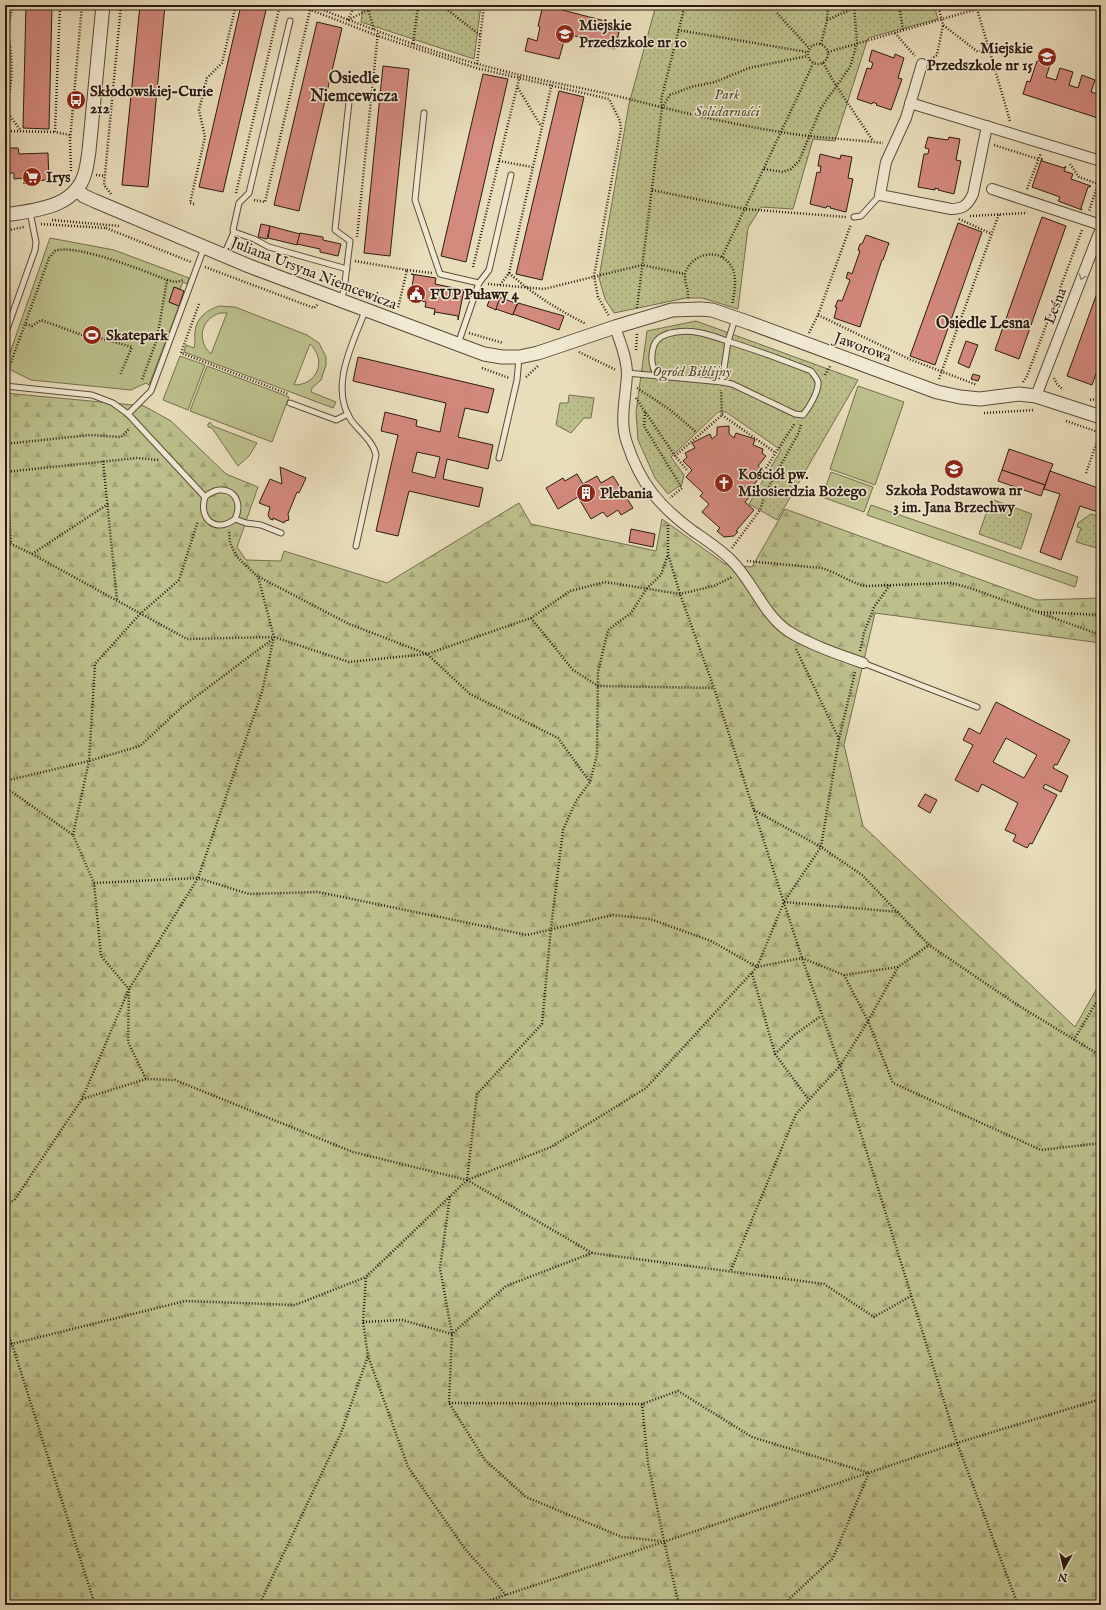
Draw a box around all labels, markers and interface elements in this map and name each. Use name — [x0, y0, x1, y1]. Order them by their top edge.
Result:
place label: Miejskie Przedszkole nr 10 — [579, 16, 687, 52]
school or university icon: Miejskie Przedszkole nr 10 — [554, 23, 576, 45]
place label: Miejskie Przedszkole nr 15 — [927, 39, 1034, 75]
school or university icon: Miejskie Przedszkole nr 15 — [1036, 46, 1058, 68]
district label: Osiedle Niemcewicza — [309, 69, 399, 107]
place label: Skłodowskiej-Curie 212 — [90, 82, 213, 118]
park label: Park Solidarności — [694, 85, 761, 121]
bus stop icon: Skłodowskiej-Curie 212 — [65, 89, 87, 111]
supermarket icon: Irys — [21, 166, 43, 188]
place label: Irys — [46, 168, 71, 187]
street label: Juliana Ursyna Niemcewicza — [226, 232, 400, 314]
one-way arrow — [1079, 274, 1087, 281]
public building icon: FUP Puławy 4 — [405, 283, 427, 305]
place label: FUP Puławy 4 — [430, 285, 520, 304]
street label: Leśna — [1040, 285, 1071, 327]
district label: Osiedle Lesna — [936, 314, 1031, 334]
sports icon: Skatepark — [81, 324, 103, 346]
place label: Skatepark — [106, 326, 169, 345]
street label: Jaworowa — [830, 328, 895, 367]
park label: Ogród Biblijny — [652, 362, 732, 382]
school or university icon: Szkoła Podstawowa nr 3 im. Jana Brzechwy — [943, 458, 965, 480]
place label: Kościół pw. Miłosierdzia Bożego — [738, 465, 867, 501]
church icon: Kościół pw. Miłosierdzia Bożego — [713, 472, 735, 494]
place label: Szkoła Podstawowa nr 3 im. Jana Brzechwy — [886, 481, 1023, 517]
building icon: Plebania — [575, 482, 597, 504]
place label: Plebania — [600, 484, 653, 503]
north arrow — [1044, 1548, 1084, 1588]
text: N — [1057, 1569, 1069, 1585]

